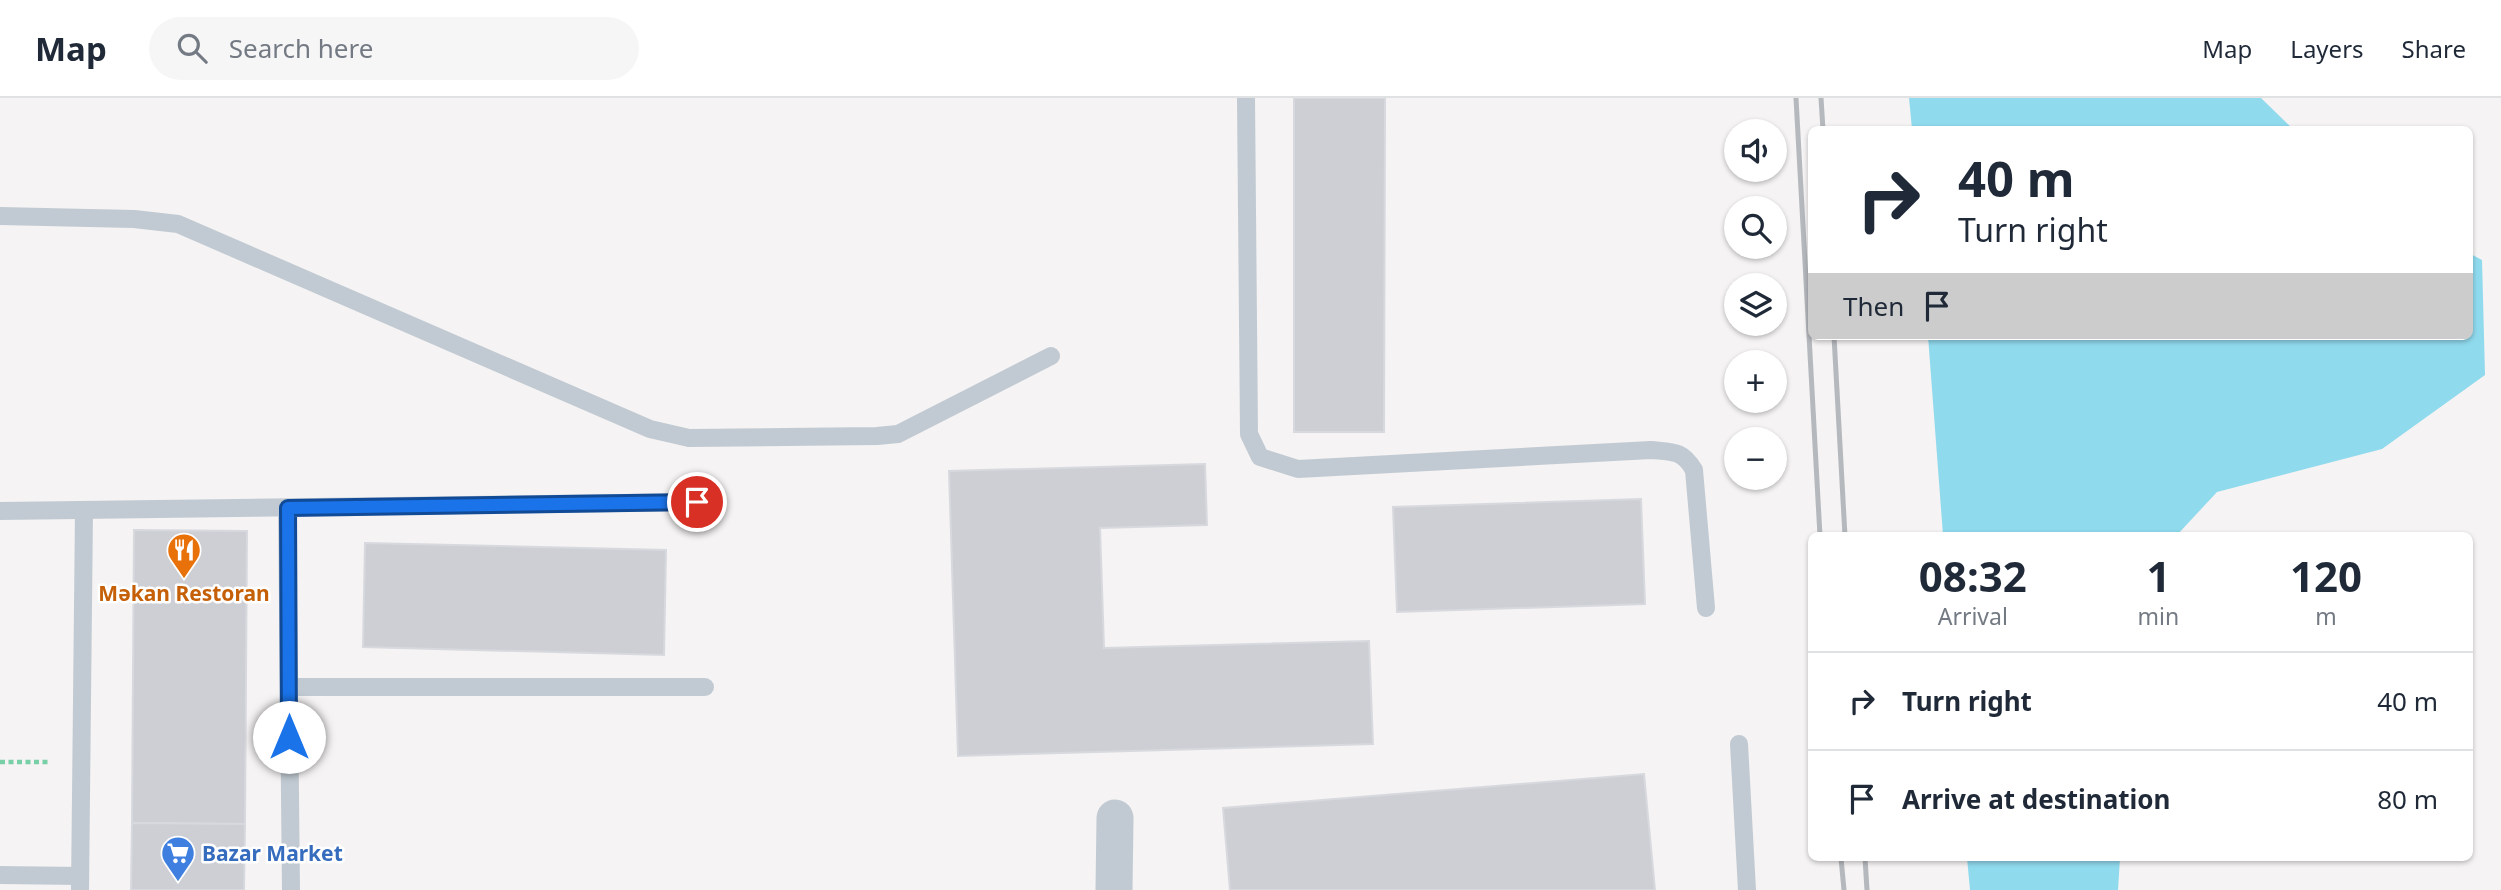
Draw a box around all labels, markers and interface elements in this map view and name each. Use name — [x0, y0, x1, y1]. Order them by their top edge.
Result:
search box — [149, 17, 639, 80]
text: Map — [35, 26, 107, 71]
icon: search — [173, 29, 211, 67]
text: Search here — [229, 30, 373, 66]
text: Map — [2202, 32, 2252, 65]
text: Layers — [2290, 32, 2364, 65]
text: Share — [2402, 32, 2466, 65]
map controls — [1724, 119, 1787, 490]
button: sound — [1724, 119, 1787, 182]
text: 40 m — [1958, 145, 2075, 211]
icon: right — [1843, 154, 1934, 245]
button: search — [1724, 196, 1787, 259]
text: Turn right — [1958, 208, 2108, 251]
button: layers — [1724, 273, 1787, 336]
icon: arrive — [1918, 287, 1956, 325]
text: Then — [1843, 288, 1904, 324]
button: + — [1724, 350, 1787, 413]
button: − — [1724, 427, 1787, 490]
pin — [667, 472, 727, 532]
icon: arrive — [678, 483, 716, 521]
restaurant icon: Məkan Restoran — [165, 531, 203, 580]
text: 08:32 — [1919, 547, 2027, 604]
text: 1 — [2146, 547, 2170, 604]
text: 120 — [2290, 547, 2362, 604]
place label: Məkan Restoran — [98, 579, 270, 607]
text: Arrival — [1938, 600, 2008, 632]
text: min — [2138, 600, 2179, 632]
text: m — [2315, 600, 2337, 632]
icon: right — [1843, 682, 1881, 720]
text: Turn right — [1902, 683, 2032, 719]
text: 40 m — [2377, 683, 2438, 719]
position arrow — [252, 700, 326, 774]
icon: arrive — [1843, 780, 1881, 818]
text: Arrive at destination — [1902, 781, 2171, 817]
text: 80 m — [2377, 781, 2438, 817]
supermarket icon: Bazar Market — [159, 834, 197, 883]
place label: Bazar Market — [202, 839, 343, 867]

